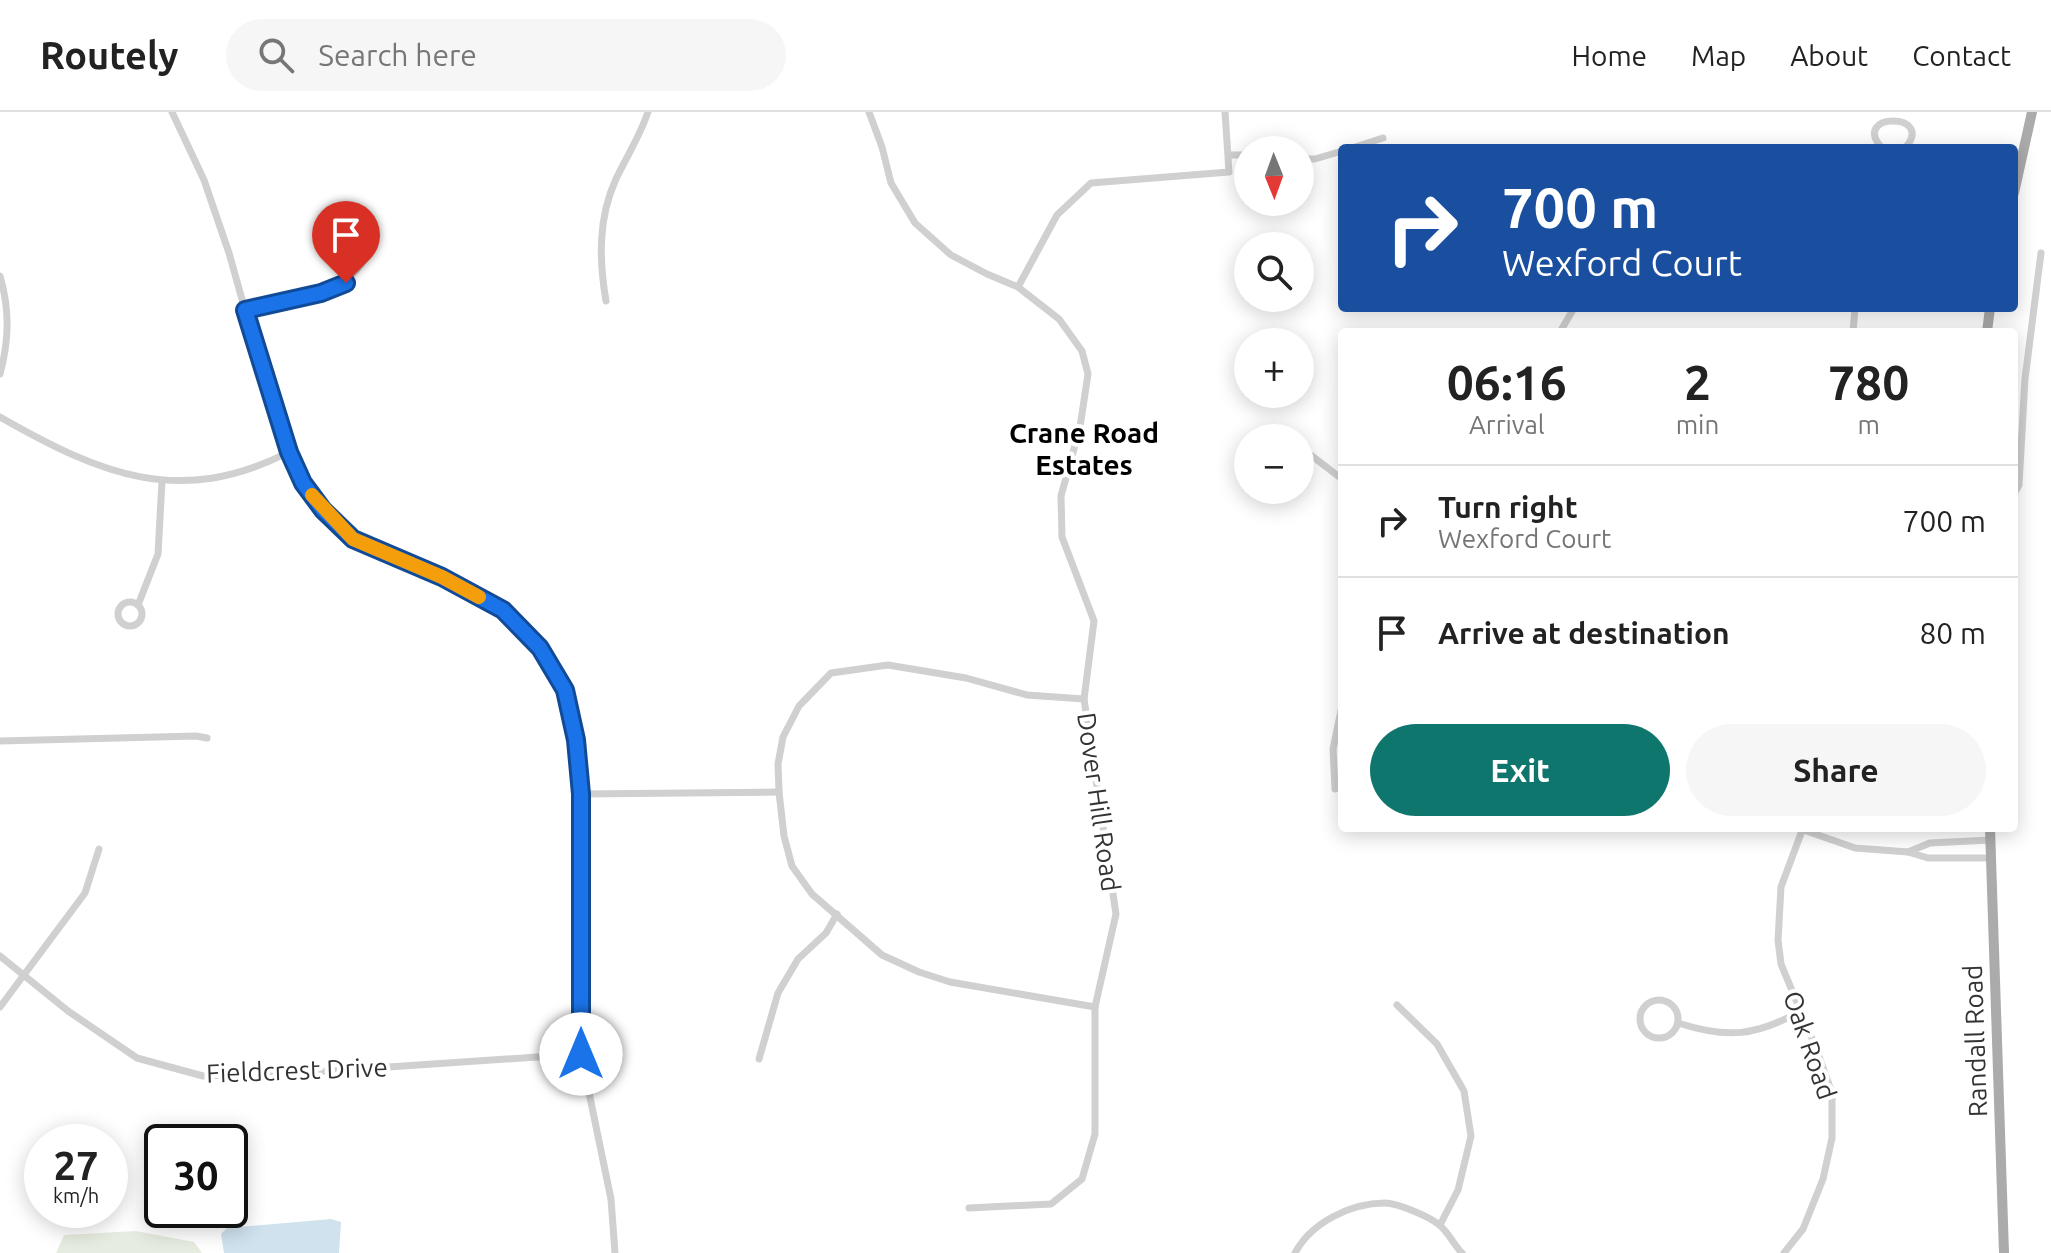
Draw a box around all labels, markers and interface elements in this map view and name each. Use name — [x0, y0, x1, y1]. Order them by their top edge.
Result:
search box — [226, 19, 786, 91]
icon: search — [254, 33, 298, 77]
text: Routely — [40, 34, 178, 76]
text: Search here — [318, 38, 477, 72]
text: Home — [1572, 40, 1647, 71]
text: Map — [1691, 40, 1746, 71]
text: About — [1790, 40, 1868, 71]
text: Contact — [1912, 40, 2011, 71]
north arrow — [1234, 136, 1314, 216]
map controls — [1234, 136, 1314, 504]
icon: right — [1370, 176, 1474, 280]
text: 700 m — [1502, 176, 1658, 239]
pin — [312, 201, 380, 283]
icon: arrive — [324, 213, 368, 257]
button: search — [1234, 232, 1314, 312]
text: Wexford Court — [1502, 242, 1742, 283]
button: + — [1234, 328, 1314, 408]
text: 06:16 — [1447, 355, 1567, 409]
text: 2 — [1684, 355, 1711, 409]
text: 780 — [1828, 355, 1909, 409]
text: Arrival — [1469, 410, 1545, 439]
text: min — [1676, 410, 1719, 439]
text: m — [1857, 410, 1880, 439]
district label: Crane Road Estates — [1009, 417, 1159, 480]
button: − — [1234, 424, 1314, 504]
text: Turn right — [1438, 490, 1578, 524]
icon: right — [1370, 499, 1414, 543]
text: 700 m — [1902, 504, 1986, 538]
text: Wexford Court — [1438, 524, 1611, 553]
icon: arrive — [1370, 611, 1414, 655]
text: Arrive at destination — [1438, 616, 1730, 650]
text: 80 m — [1919, 616, 1986, 650]
street label: Dover Hill Road — [1072, 711, 1126, 893]
button: Exit — [1370, 724, 1670, 816]
button: Share — [1686, 724, 1986, 816]
street label: Randall Road — [1958, 964, 1992, 1118]
street label: Oak Road — [1778, 987, 1842, 1103]
position arrow — [539, 1012, 623, 1096]
street label: Fieldcrest Drive — [206, 1052, 388, 1088]
speed limit sign: 30 — [144, 1124, 248, 1228]
text: 27 — [53, 1143, 99, 1188]
text: km/h — [53, 1184, 99, 1207]

